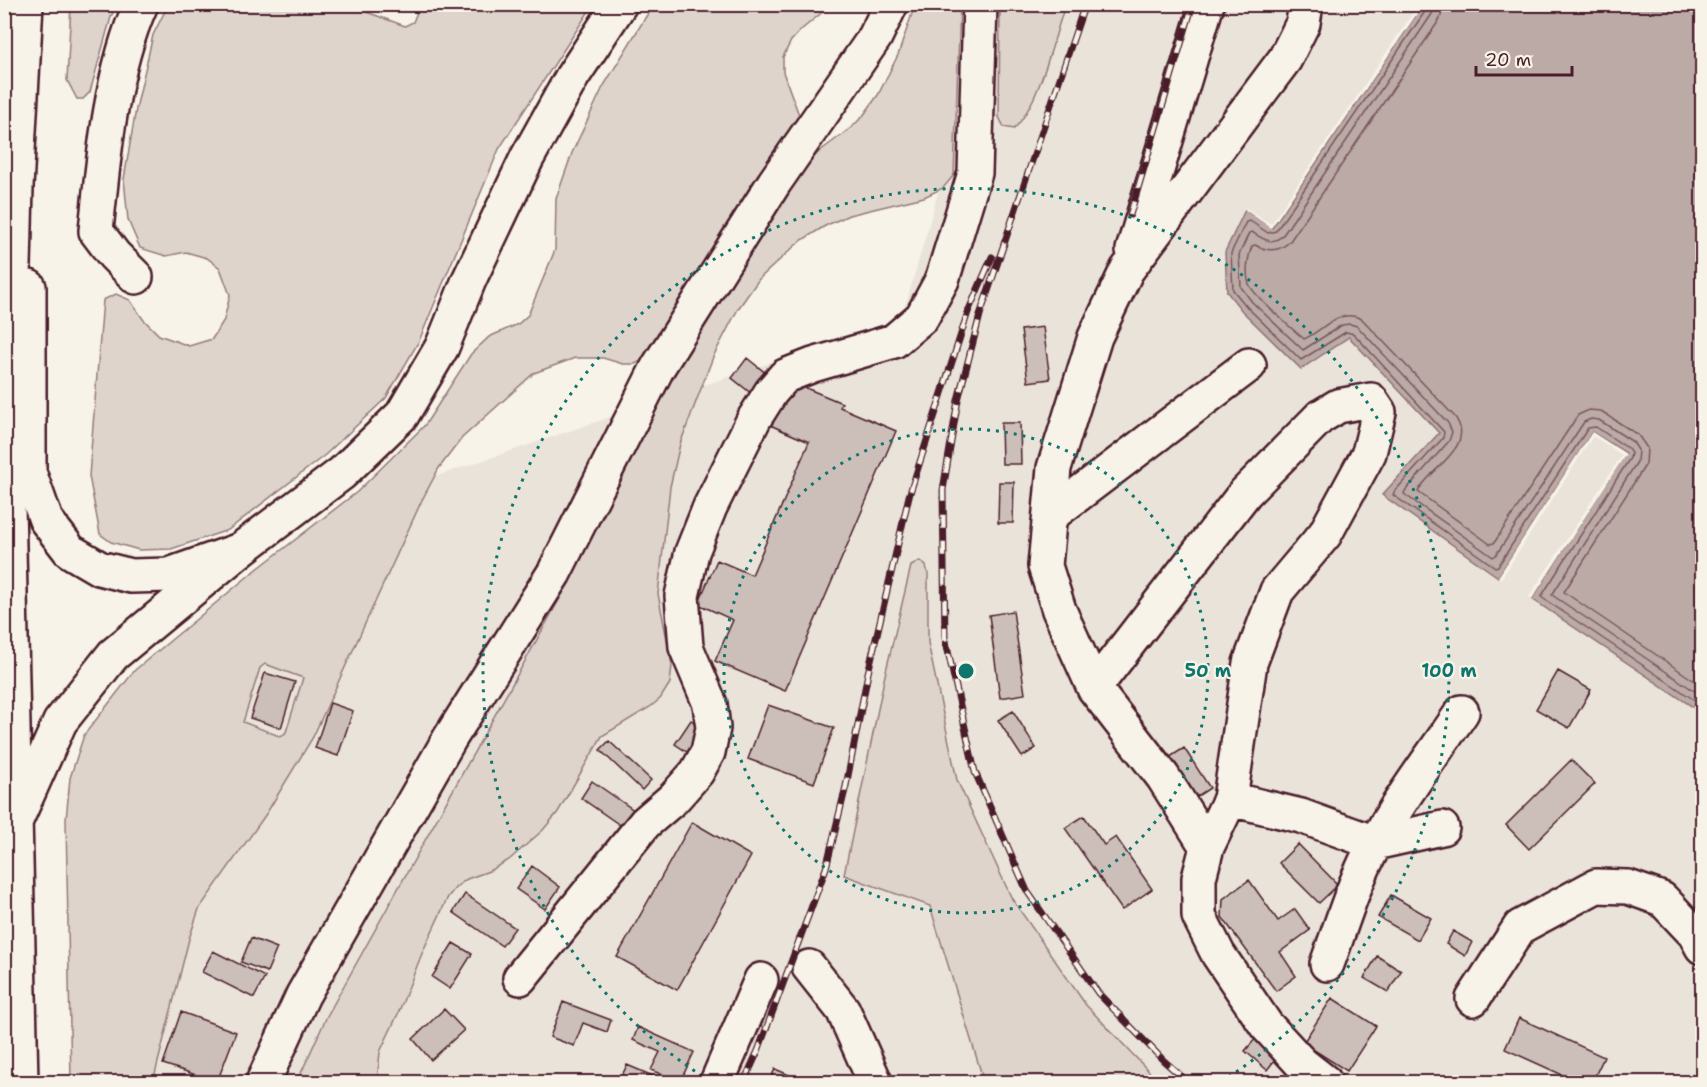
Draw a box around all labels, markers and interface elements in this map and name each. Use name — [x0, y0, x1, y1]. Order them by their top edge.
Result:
scale bar — [1476, 39, 1572, 77]
text: 20 m — [1485, 48, 1531, 72]
text: 50 m — [1185, 659, 1232, 683]
text: 100 m — [1421, 659, 1477, 683]
centre of rings — [956, 661, 976, 681]

